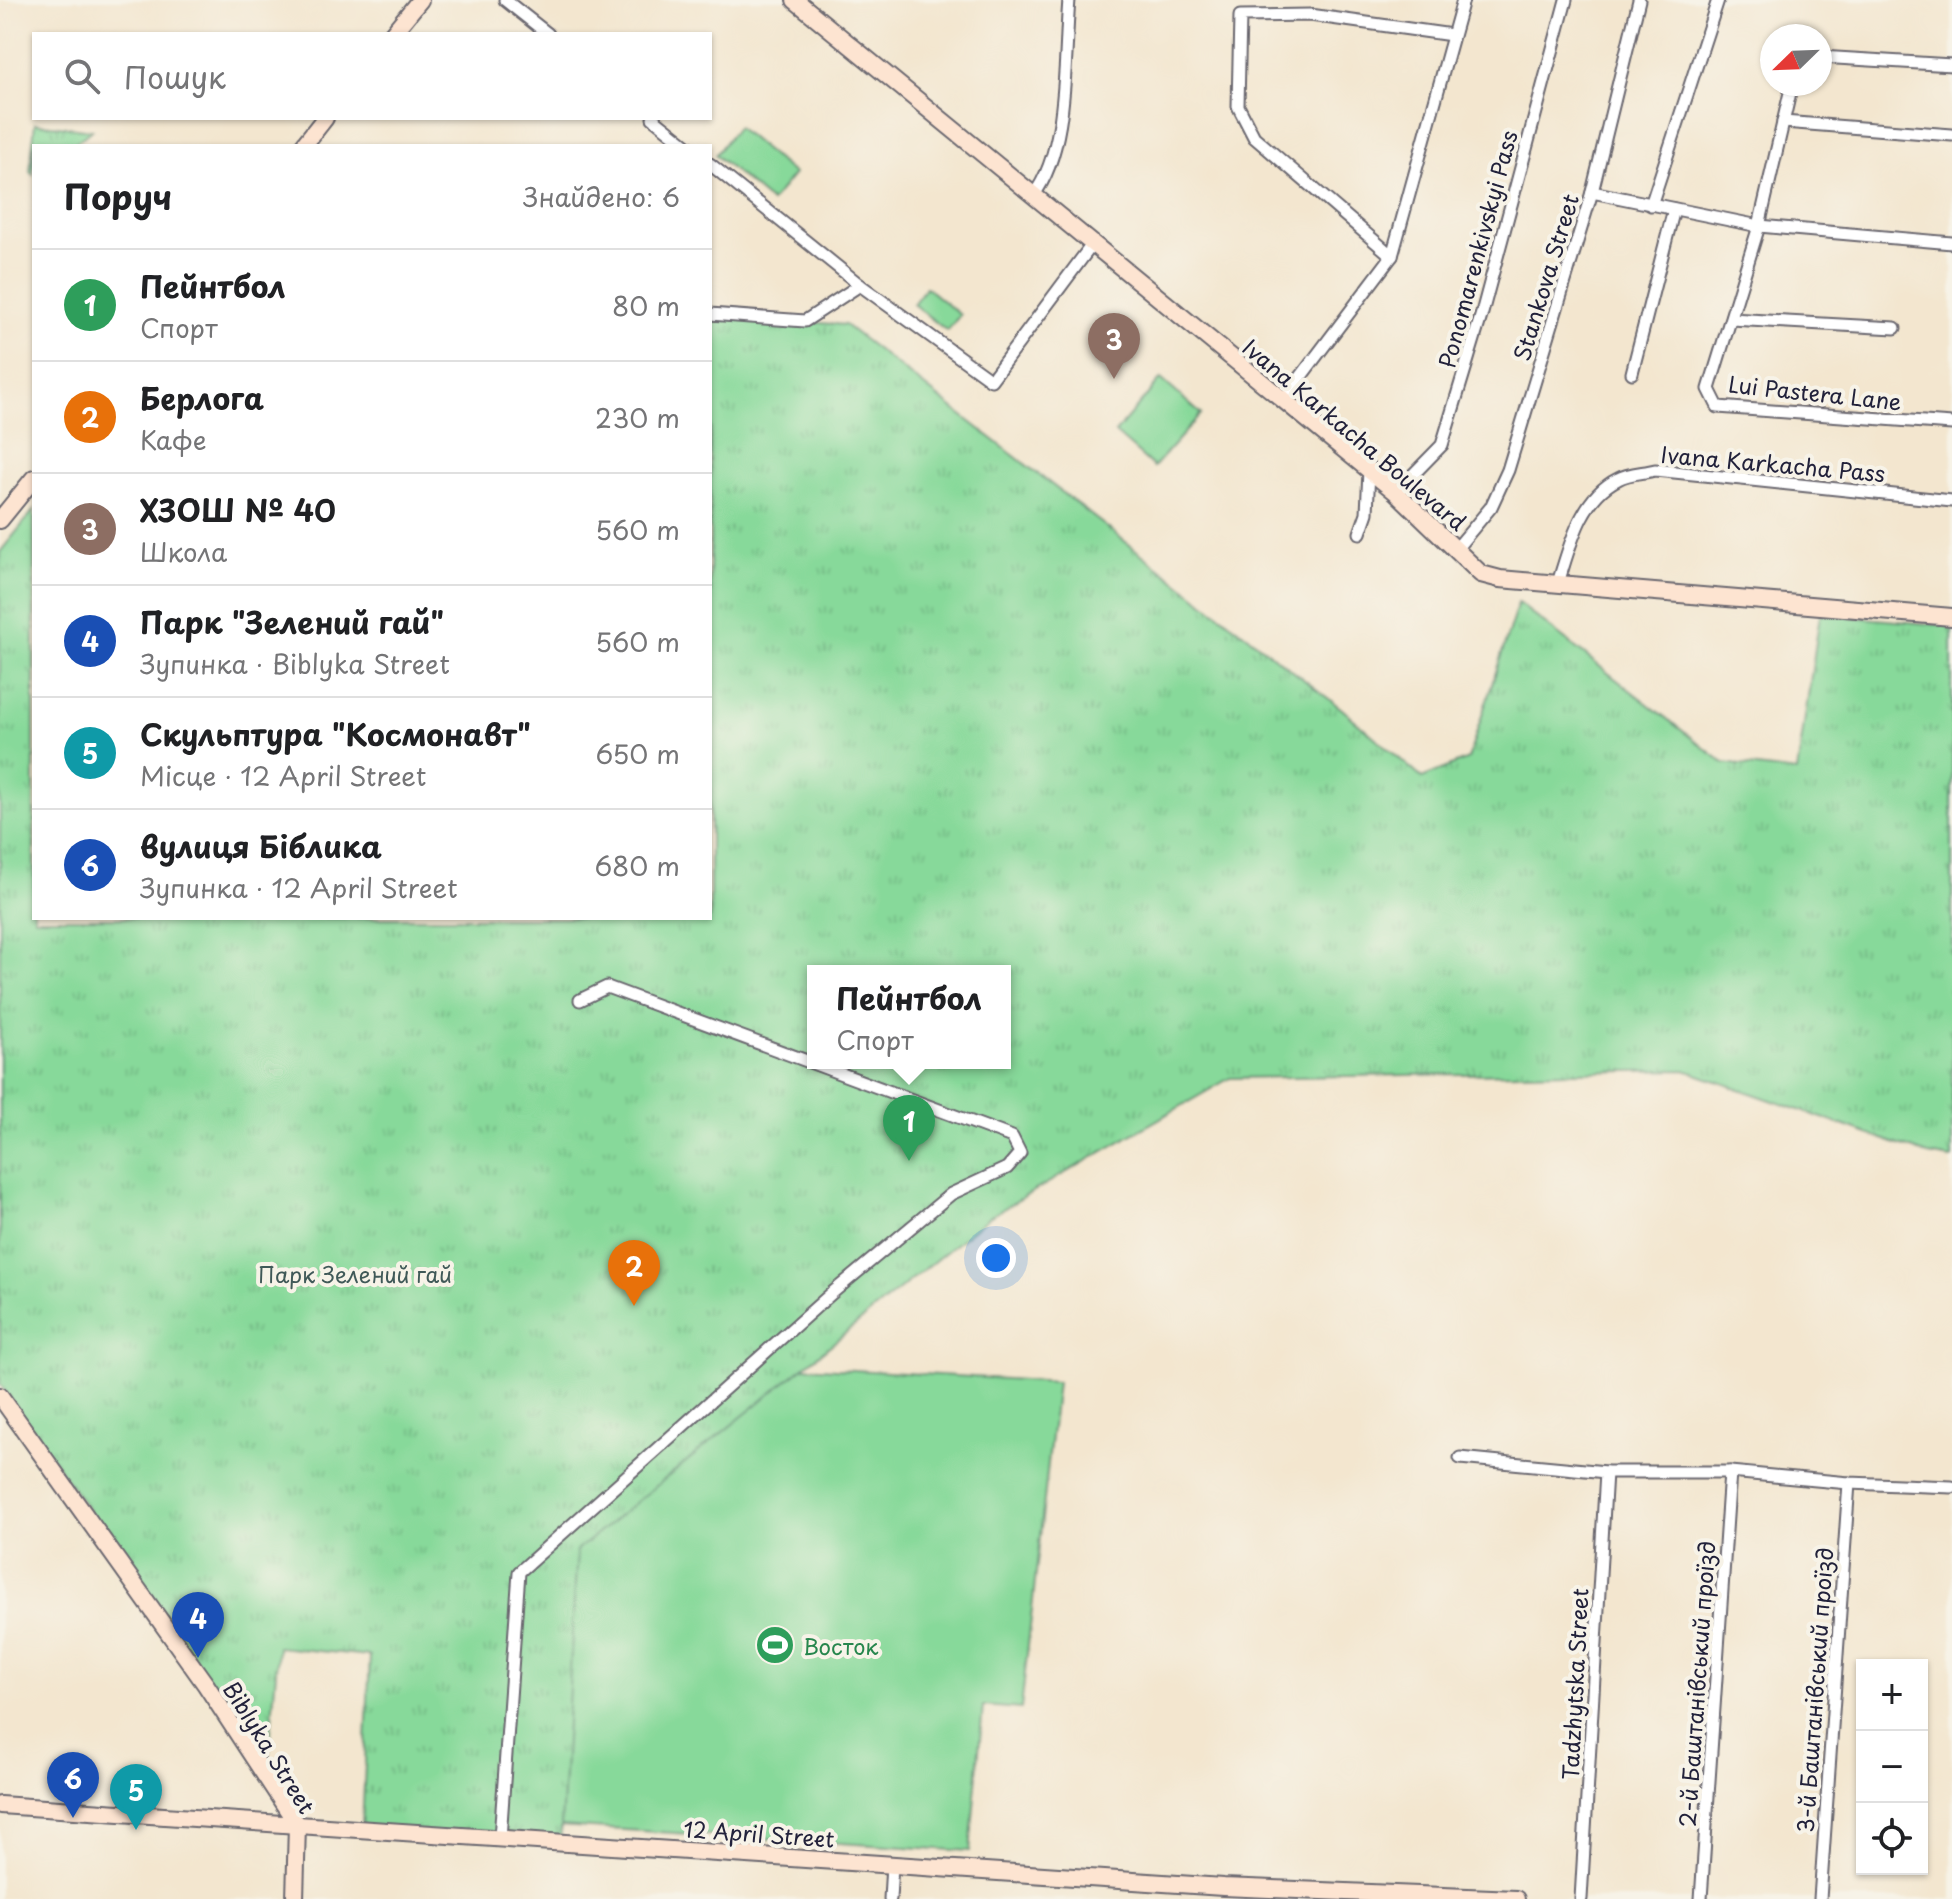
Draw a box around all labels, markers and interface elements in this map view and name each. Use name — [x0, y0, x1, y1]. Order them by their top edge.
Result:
north arrow — [1760, 24, 1832, 96]
search box — [32, 32, 712, 120]
icon: search — [60, 54, 104, 98]
text: Пошук — [124, 54, 226, 99]
street label: Ponomarenkivskyi Pass — [1429, 126, 1525, 372]
text: Поруч — [64, 170, 172, 222]
text: Знайдено: 6 — [523, 177, 680, 216]
street label: Stankova Street — [1504, 189, 1586, 365]
text: Пейнтбол — [140, 263, 286, 308]
text: 1 — [84, 286, 96, 325]
text: 80 m — [612, 286, 680, 325]
text: Спорт — [140, 308, 218, 347]
pin: 3 — [1088, 313, 1140, 379]
street label: Ivana Karkacha Boulevard — [1236, 330, 1474, 538]
street label: Lui Pastera Lane — [1727, 366, 1903, 418]
text: Берлога — [140, 375, 264, 420]
text: 2 — [81, 398, 99, 437]
text: 230 m — [595, 398, 680, 437]
text: Кафе — [140, 420, 207, 459]
street label: Ivana Karkacha Pass — [1659, 437, 1887, 489]
text: ХЗОШ № 40 — [140, 487, 336, 532]
text: 3 — [81, 510, 99, 549]
text: 560 m — [595, 510, 680, 549]
text: Школа — [140, 532, 227, 571]
text: Парк "Зелений гай" — [140, 599, 444, 644]
text: 4 — [81, 622, 99, 661]
text: 560 m — [595, 622, 680, 661]
text: Зупинка · Biblyka Street — [140, 644, 450, 683]
text: Скульптура "Космонавт" — [140, 711, 531, 756]
text: 5 — [82, 734, 98, 773]
text: 650 m — [595, 734, 680, 773]
text: Місце · 12 April Street — [140, 756, 426, 795]
text: вулиця Біблика — [140, 823, 382, 868]
text: 6 — [81, 846, 99, 885]
text: 680 m — [595, 846, 680, 885]
text: Зупинка · 12 April Street — [140, 868, 458, 907]
popup — [807, 965, 1011, 1069]
text: Пейнтбол — [836, 975, 982, 1020]
text: Спорт — [836, 1020, 914, 1059]
pin: 1 — [883, 1095, 935, 1161]
your location — [976, 1238, 1016, 1278]
pin: 2 — [608, 1240, 660, 1306]
park label: Парк Зелений гай — [258, 1257, 452, 1290]
street label: 2-й Баштанівський проїзд — [1670, 1540, 1722, 1828]
street label: 3-й Баштанівський проїзд — [1788, 1546, 1840, 1834]
street label: Tadzhytska Street — [1553, 1587, 1595, 1781]
pin: 4 — [172, 1592, 224, 1658]
sports icon: Восток — [754, 1624, 796, 1666]
place label: Восток — [803, 1629, 879, 1662]
map controls — [1856, 1659, 1928, 1875]
button: + — [1856, 1659, 1928, 1731]
street label: Biblyka Street — [216, 1674, 324, 1820]
button: − — [1856, 1731, 1928, 1803]
pin: 6 — [47, 1752, 99, 1818]
pin: 5 — [110, 1764, 162, 1830]
button: locate — [1856, 1803, 1928, 1875]
street label: 12 April Street — [682, 1811, 836, 1855]

